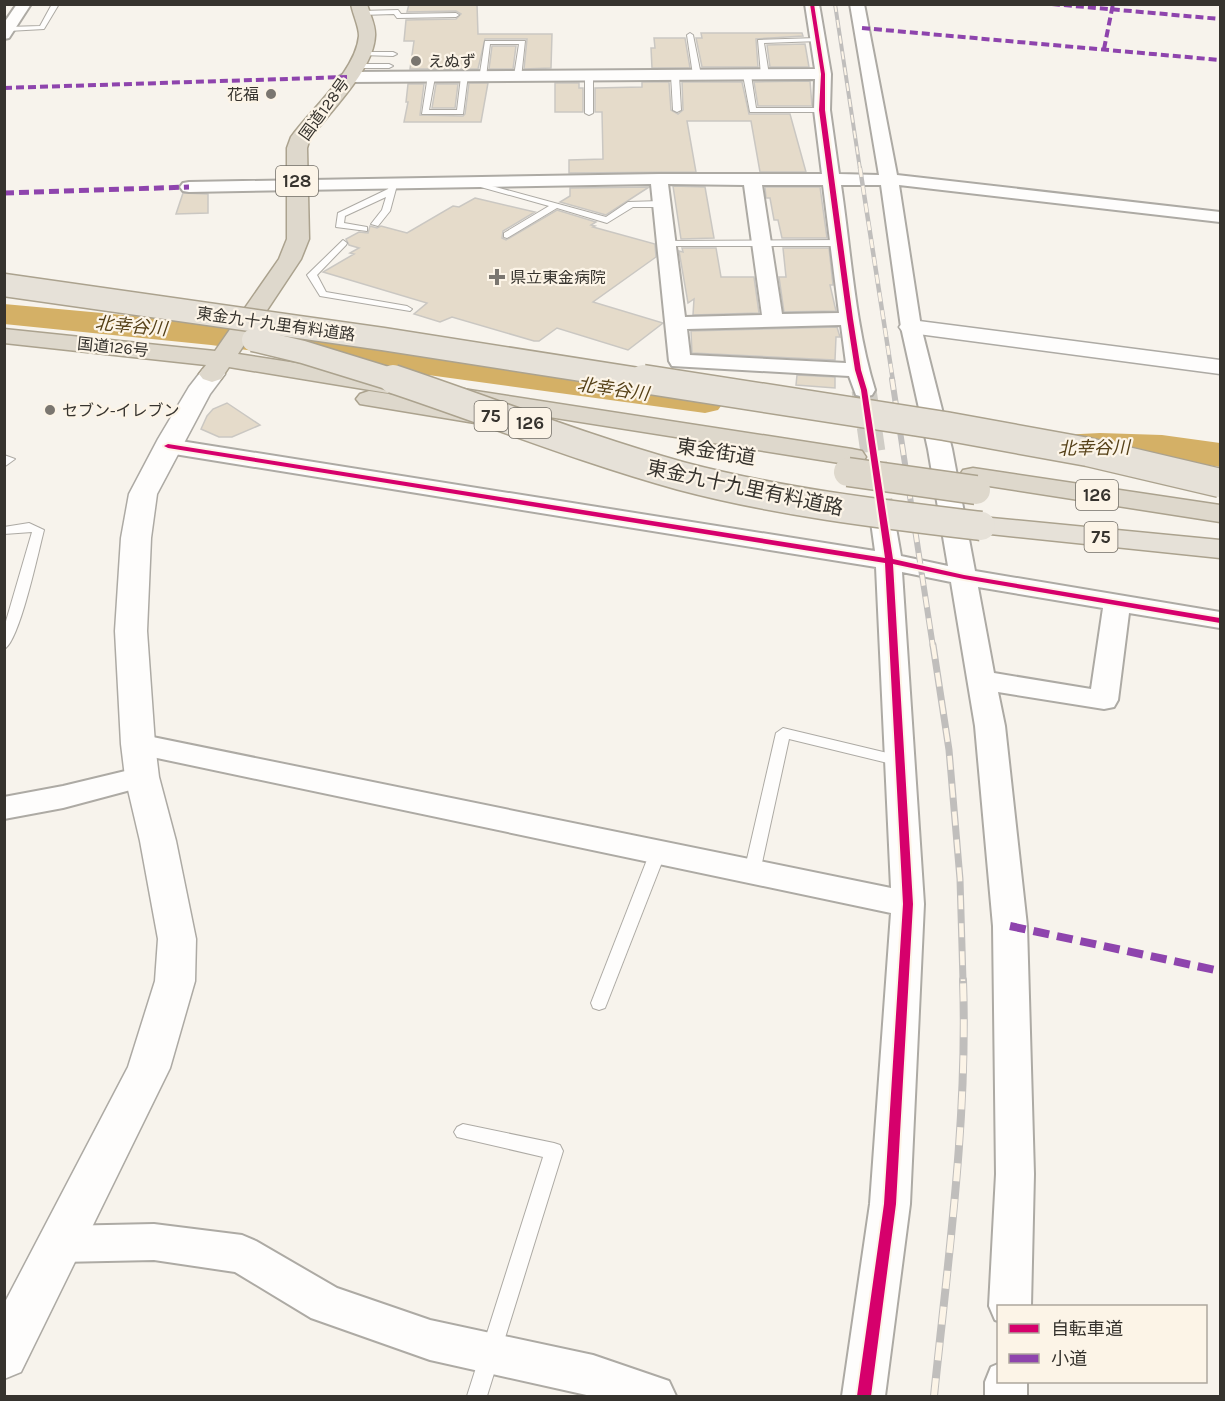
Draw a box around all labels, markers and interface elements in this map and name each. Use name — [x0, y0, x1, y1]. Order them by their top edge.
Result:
place label: えぬず — [428, 52, 476, 71]
marker: えぬず — [409, 54, 423, 68]
street label: 国道128号 — [295, 74, 353, 144]
place label: 花福 — [227, 85, 259, 104]
marker: 花福 — [264, 87, 278, 101]
road number: 128 — [276, 166, 318, 196]
marker: 県立東金病院 — [488, 268, 506, 286]
place label: 県立東金病院 — [510, 268, 606, 287]
street label: 東金九十九里有料道路 — [195, 303, 357, 345]
water label: 北幸谷川 — [94, 312, 170, 340]
street label: 国道126号 — [76, 334, 150, 360]
water label: 北幸谷川 — [576, 373, 652, 405]
place label: セブン-イレブン — [62, 401, 180, 420]
road number: 75 — [474, 401, 508, 431]
marker: セブン-イレブン — [43, 403, 57, 417]
road number: 126 — [509, 408, 551, 438]
street label: 東金街道 — [675, 434, 757, 470]
water label: 北幸谷川 — [1058, 436, 1132, 460]
street label: 東金九十九里有料道路 — [645, 456, 845, 520]
road number: 126 — [1076, 480, 1118, 510]
road number: 75 — [1084, 522, 1118, 552]
legend — [997, 1305, 1207, 1383]
text: 自転車道 — [1051, 1318, 1123, 1340]
text: 小道 — [1051, 1348, 1087, 1370]

